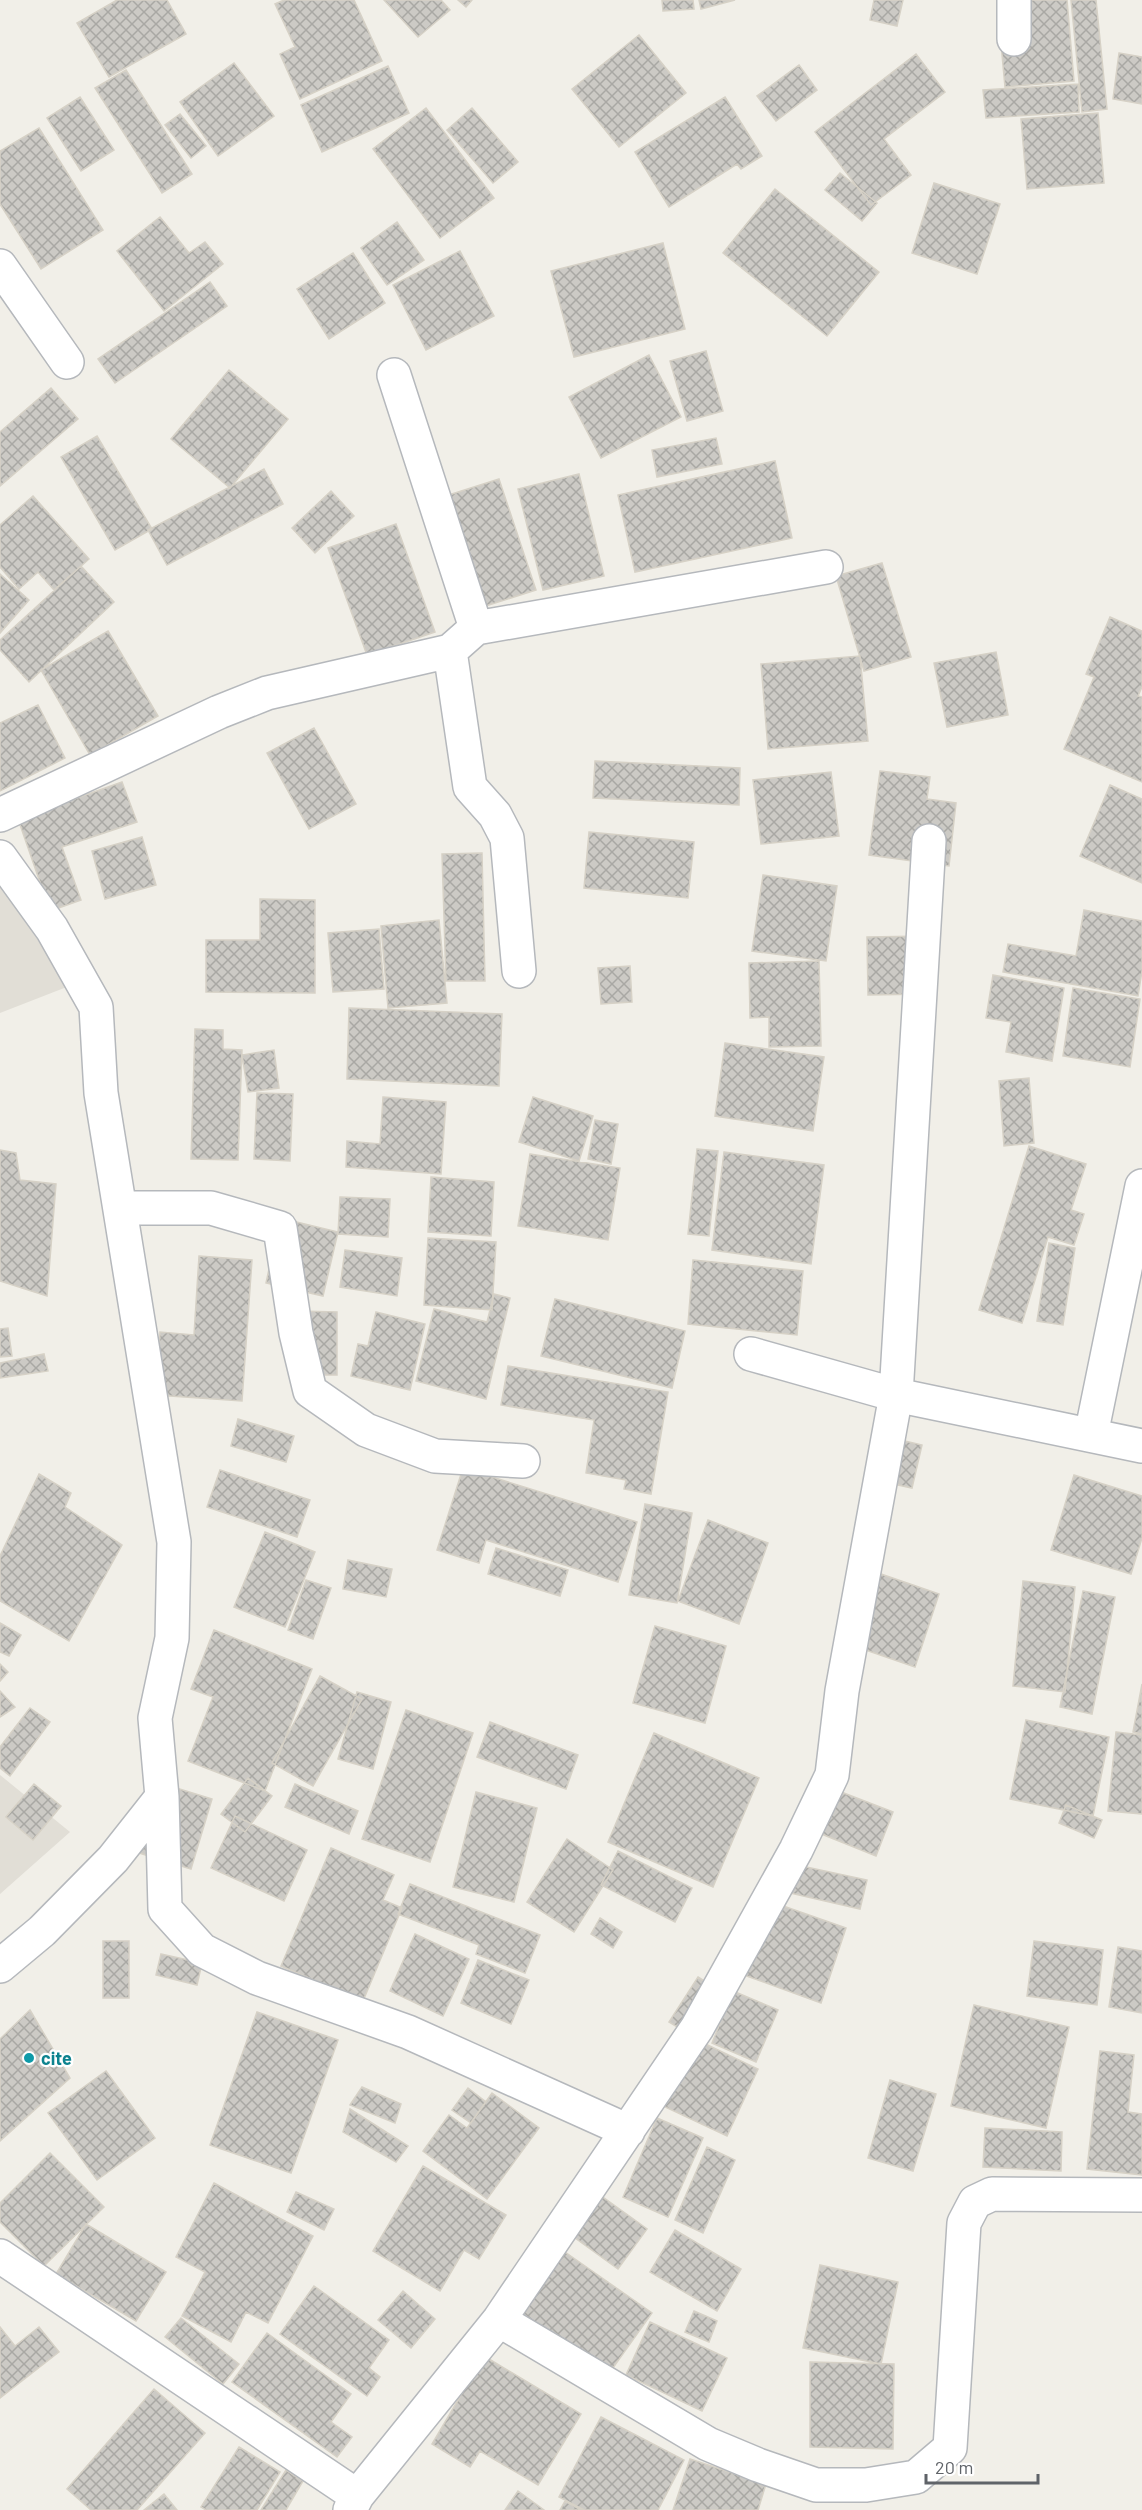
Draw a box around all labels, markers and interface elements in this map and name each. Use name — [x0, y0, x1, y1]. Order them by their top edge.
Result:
place label: cite — [41, 2047, 72, 2069]
marker: cite — [22, 2051, 36, 2065]
scale bar — [926, 2447, 1038, 2485]
text: 20 m — [935, 2456, 973, 2478]

